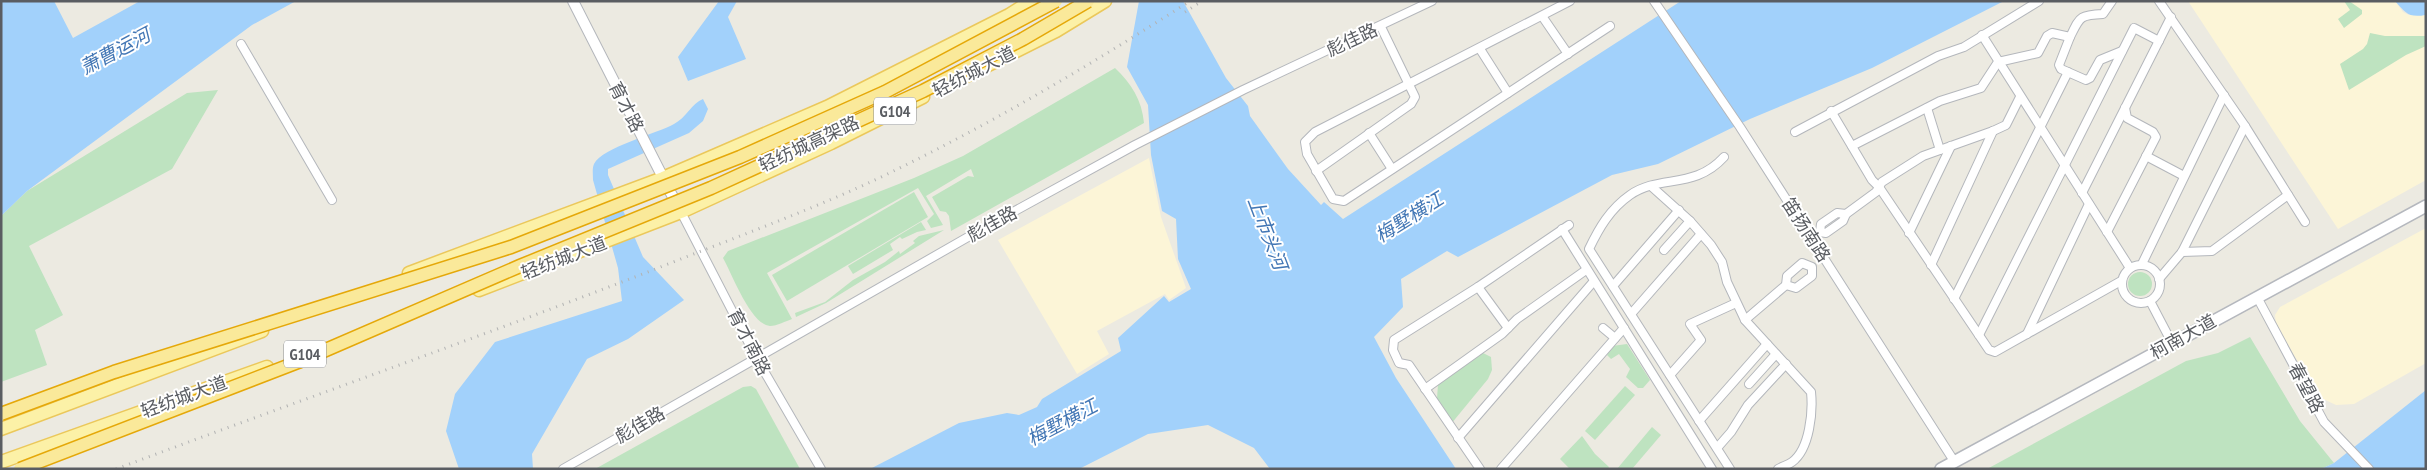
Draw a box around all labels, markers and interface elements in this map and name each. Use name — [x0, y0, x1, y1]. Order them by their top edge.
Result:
street label: 彪佳路 — [1322, 18, 1381, 61]
water label: 萧曹运河 — [76, 21, 158, 79]
street label: 轻纺城大道 — [928, 41, 1019, 102]
street label: 育才路 — [604, 77, 649, 136]
road number: G104 — [874, 98, 916, 124]
street label: 轻纺城高架路 — [755, 110, 863, 177]
water label: 梅墅横江 — [1370, 186, 1449, 247]
water label: 上市头河 — [1243, 193, 1294, 277]
street label: 笛扬南路 — [1777, 193, 1836, 266]
street label: 彪佳路 — [963, 200, 1021, 247]
street label: 轻纺城大道 — [518, 231, 610, 284]
street label: 育才南路 — [723, 304, 776, 379]
street label: 柯南大道 — [2146, 309, 2220, 364]
road number: G104 — [284, 340, 326, 368]
street label: 春望路 — [2284, 359, 2329, 417]
street label: 轻纺城大道 — [138, 370, 230, 423]
water label: 梅墅横江 — [1023, 393, 1103, 450]
street label: 彪佳路 — [611, 401, 669, 448]

